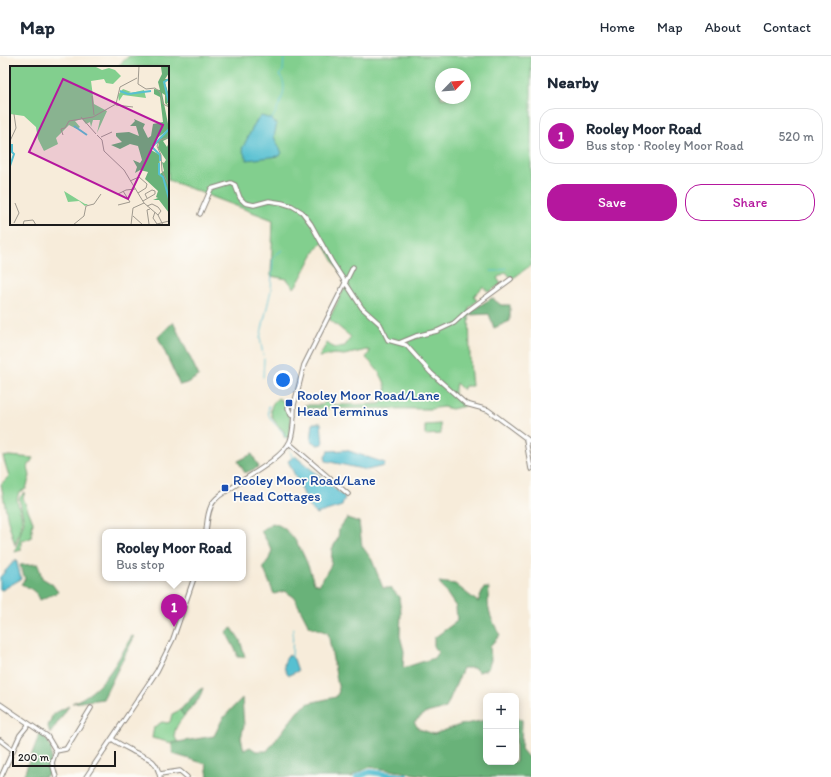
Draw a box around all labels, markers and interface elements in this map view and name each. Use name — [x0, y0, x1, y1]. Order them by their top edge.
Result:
text: Map — [20, 16, 55, 39]
text: Home — [600, 19, 635, 36]
text: Map — [657, 19, 683, 36]
text: About — [705, 19, 741, 36]
text: Contact — [763, 19, 811, 36]
inset map — [10, 66, 169, 225]
north arrow — [435, 68, 471, 104]
text: Nearby — [547, 72, 599, 92]
text: Rooley Moor Road — [586, 120, 702, 138]
text: 1 — [558, 129, 564, 144]
text: 520 m — [778, 129, 814, 144]
text: Bus stop · Rooley Moor Road — [586, 138, 744, 153]
button: Save — [547, 184, 677, 221]
button: Share — [685, 184, 815, 221]
your location — [273, 370, 293, 390]
place label: Rooley Moor Road/Lane Head Terminus — [297, 387, 440, 420]
marker: Rooley Moor Road/Lane Head Terminus — [284, 398, 294, 408]
place label: Rooley Moor Road/Lane Head Cottages — [233, 472, 376, 505]
marker: Rooley Moor Road/Lane Head Cottages — [220, 483, 230, 493]
popup — [102, 529, 246, 581]
text: Rooley Moor Road — [116, 539, 232, 557]
text: Bus stop — [116, 557, 165, 572]
pin: 1 — [161, 594, 187, 627]
map controls — [483, 693, 519, 765]
button: + — [483, 693, 519, 729]
button: − — [483, 729, 519, 765]
scale bar — [12, 749, 116, 768]
text: 200 m — [18, 751, 49, 764]

